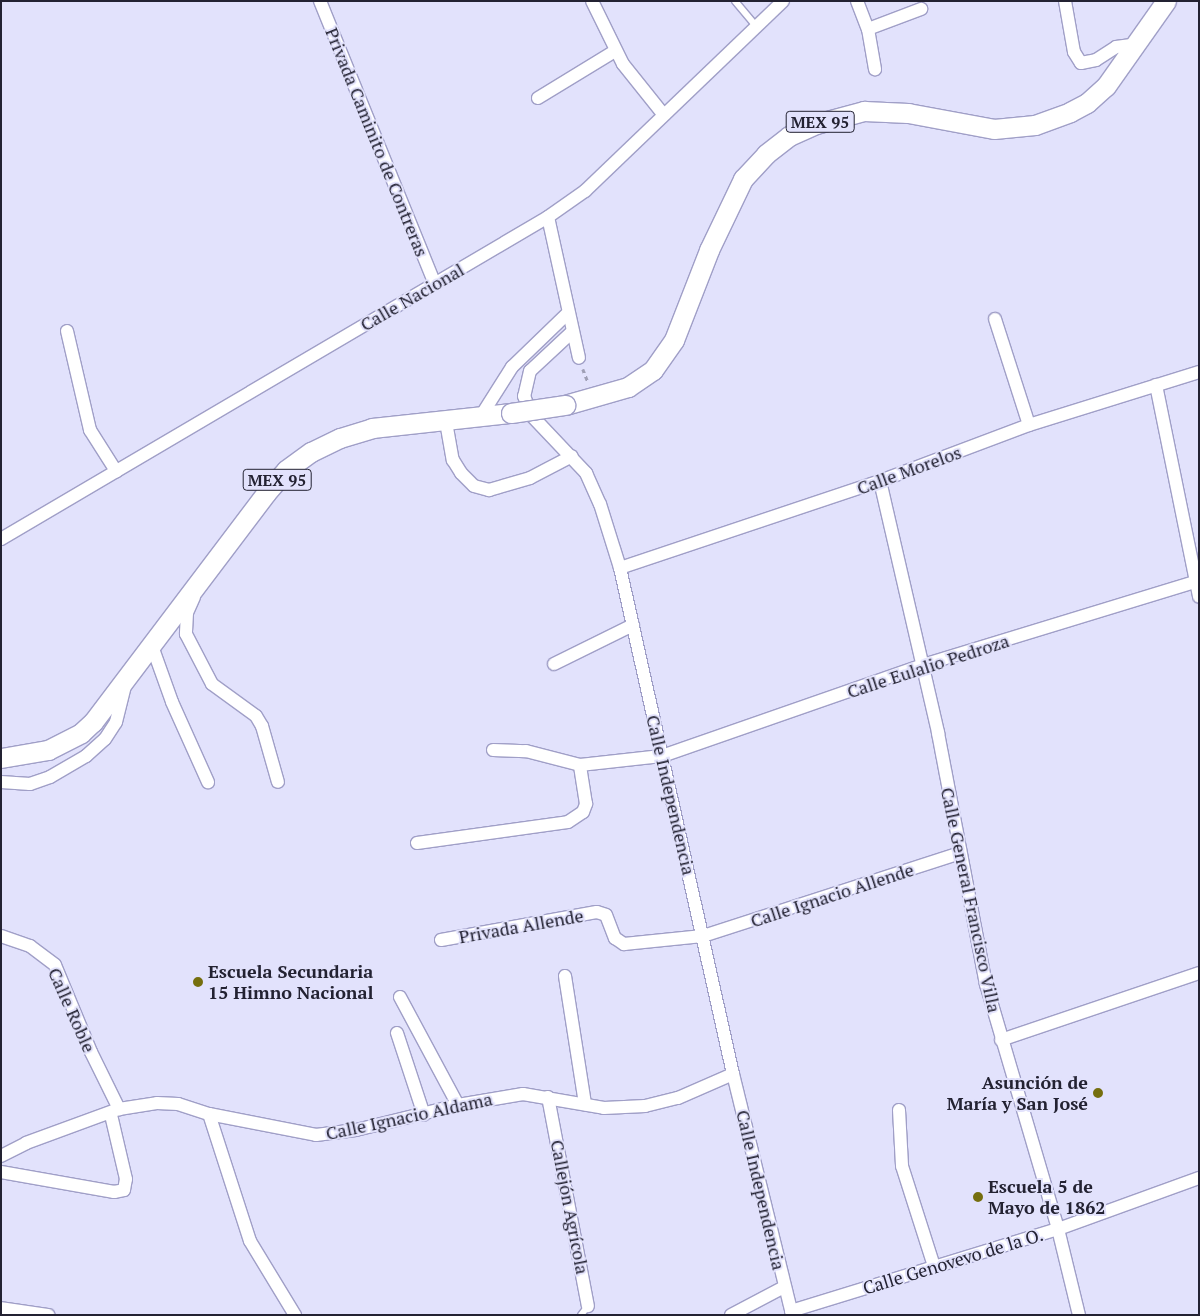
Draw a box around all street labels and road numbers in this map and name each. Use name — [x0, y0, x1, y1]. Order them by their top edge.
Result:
street label: Privada Caminito de Contreras — [321, 24, 433, 260]
road number: MEX 95 — [785, 108, 855, 136]
street label: Calle Nacional — [356, 259, 468, 335]
street label: Calle Morelos — [854, 441, 964, 499]
road number: MEX 95 — [242, 466, 312, 494]
street label: Calle Eulalio Pedroza — [844, 630, 1012, 702]
street label: Calle Independencia — [642, 713, 700, 877]
street label: Calle General Francisco Villa — [937, 785, 1005, 1015]
street label: Calle Ignacio Allende — [748, 858, 916, 932]
street label: Privada Allende — [457, 904, 585, 948]
street label: Calle Roble — [44, 964, 100, 1056]
street label: Calle Ignacio Aldama — [324, 1088, 494, 1144]
street label: Calle Independencia — [732, 1108, 790, 1272]
street label: Callejón Agrícola — [546, 1138, 594, 1276]
street label: Calle Genovevo de la O. — [860, 1223, 1046, 1299]

